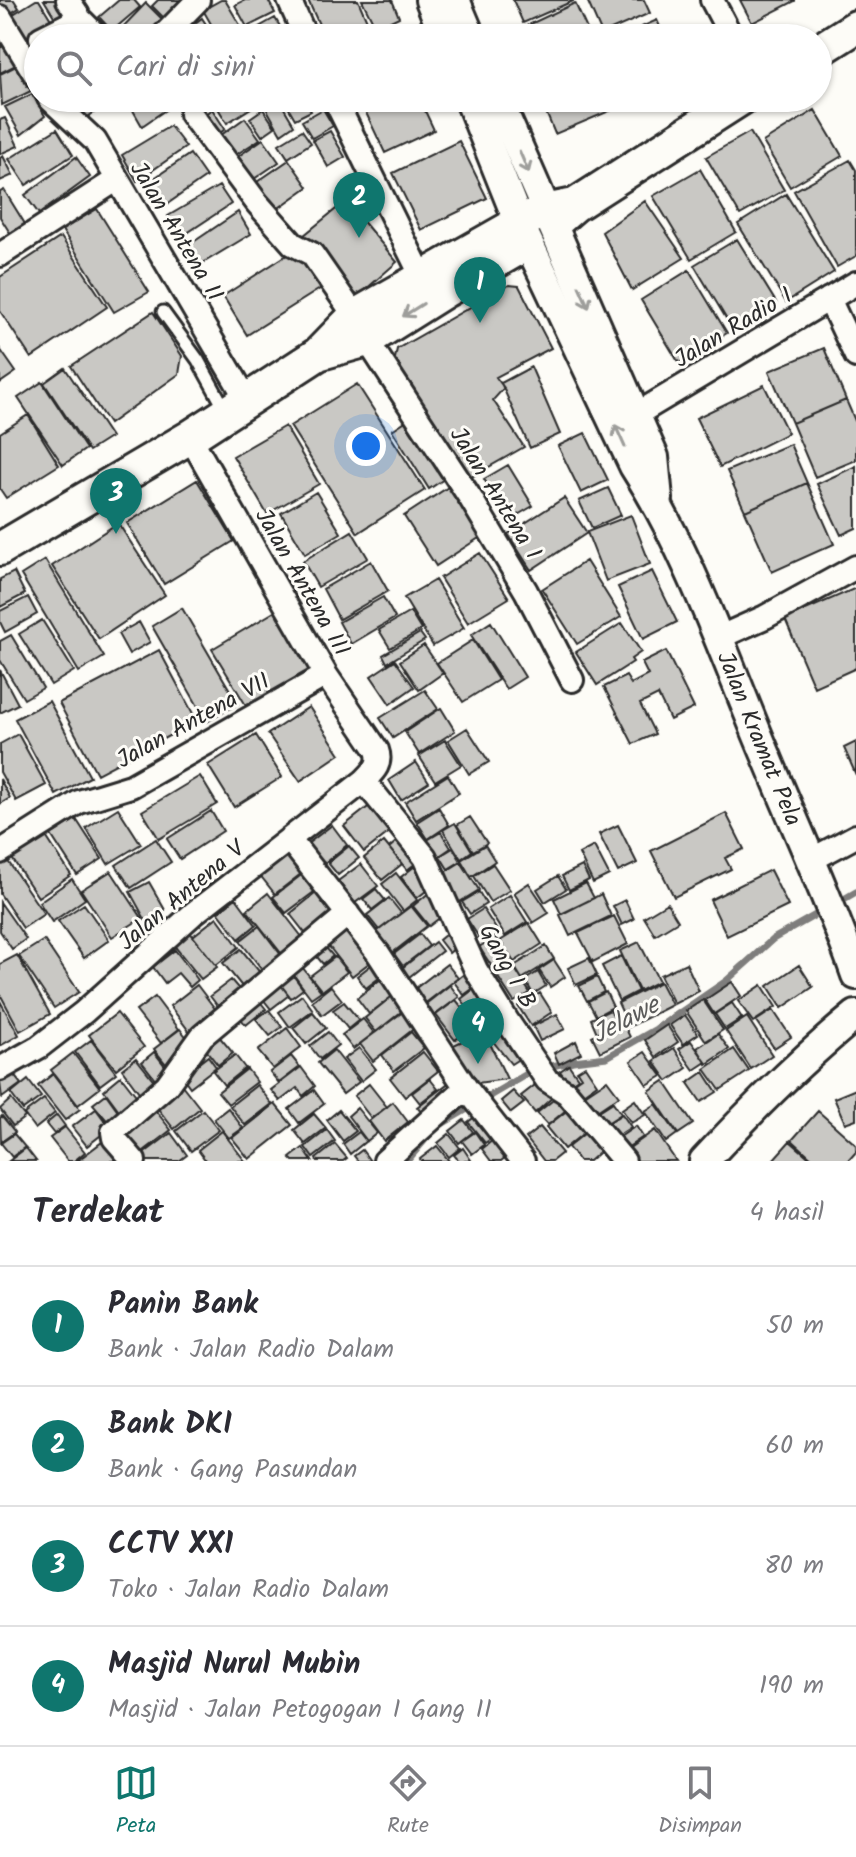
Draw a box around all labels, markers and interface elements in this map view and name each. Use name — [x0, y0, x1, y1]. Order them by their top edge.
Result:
search box — [24, 24, 832, 112]
text: Cari di sini — [116, 44, 254, 92]
icon: search — [52, 46, 96, 90]
one-way arrow — [518, 149, 533, 174]
street label: Jalan Antena II — [118, 154, 233, 310]
pin: 2 — [333, 172, 385, 238]
pin: 1 — [454, 257, 506, 323]
street label: Jalan Radio I — [667, 277, 801, 379]
one-way arrow — [578, 284, 593, 309]
one-way arrow — [402, 303, 425, 319]
street label: Jalan Antena I — [438, 420, 551, 568]
one-way arrow — [612, 424, 627, 448]
your location — [346, 426, 386, 466]
pin: 3 — [90, 468, 142, 534]
street label: Jalan Antena III — [243, 501, 360, 664]
street label: Jalan Kramat Pela — [705, 646, 812, 833]
street label: Jalan Antena VII — [110, 663, 278, 780]
street label: Jalan Antena V — [110, 830, 256, 961]
street label: Gang I B — [467, 917, 546, 1016]
water label: Jelawe — [584, 984, 669, 1056]
pin: 4 — [452, 998, 504, 1064]
text: Terdekat — [32, 1186, 164, 1240]
text: 4 hasil — [749, 1192, 824, 1234]
text: Panin Bank — [108, 1281, 258, 1329]
text: 1 — [54, 1305, 62, 1347]
text: 50 m — [766, 1305, 824, 1347]
text: Bank · Jalan Radio Dalam — [108, 1329, 394, 1371]
text: Bank DKI — [108, 1401, 232, 1449]
text: 2 — [50, 1425, 66, 1467]
text: 60 m — [765, 1425, 824, 1467]
text: Bank · Gang Pasundan — [108, 1449, 357, 1491]
text: CCTV XX1 — [108, 1521, 233, 1569]
text: 3 — [51, 1545, 65, 1587]
text: 80 m — [764, 1545, 824, 1587]
text: Toko · Jalan Radio Dalam — [108, 1569, 389, 1611]
text: Masjid Nurul Mubin — [108, 1641, 360, 1689]
text: 4 — [51, 1665, 65, 1707]
text: 190 m — [759, 1665, 824, 1707]
text: Masjid · Jalan Petogogan I Gang II — [108, 1689, 492, 1731]
tab: Peta — [114, 1761, 158, 1844]
tab: Rute — [386, 1761, 430, 1844]
tab: Disimpan — [658, 1761, 742, 1844]

